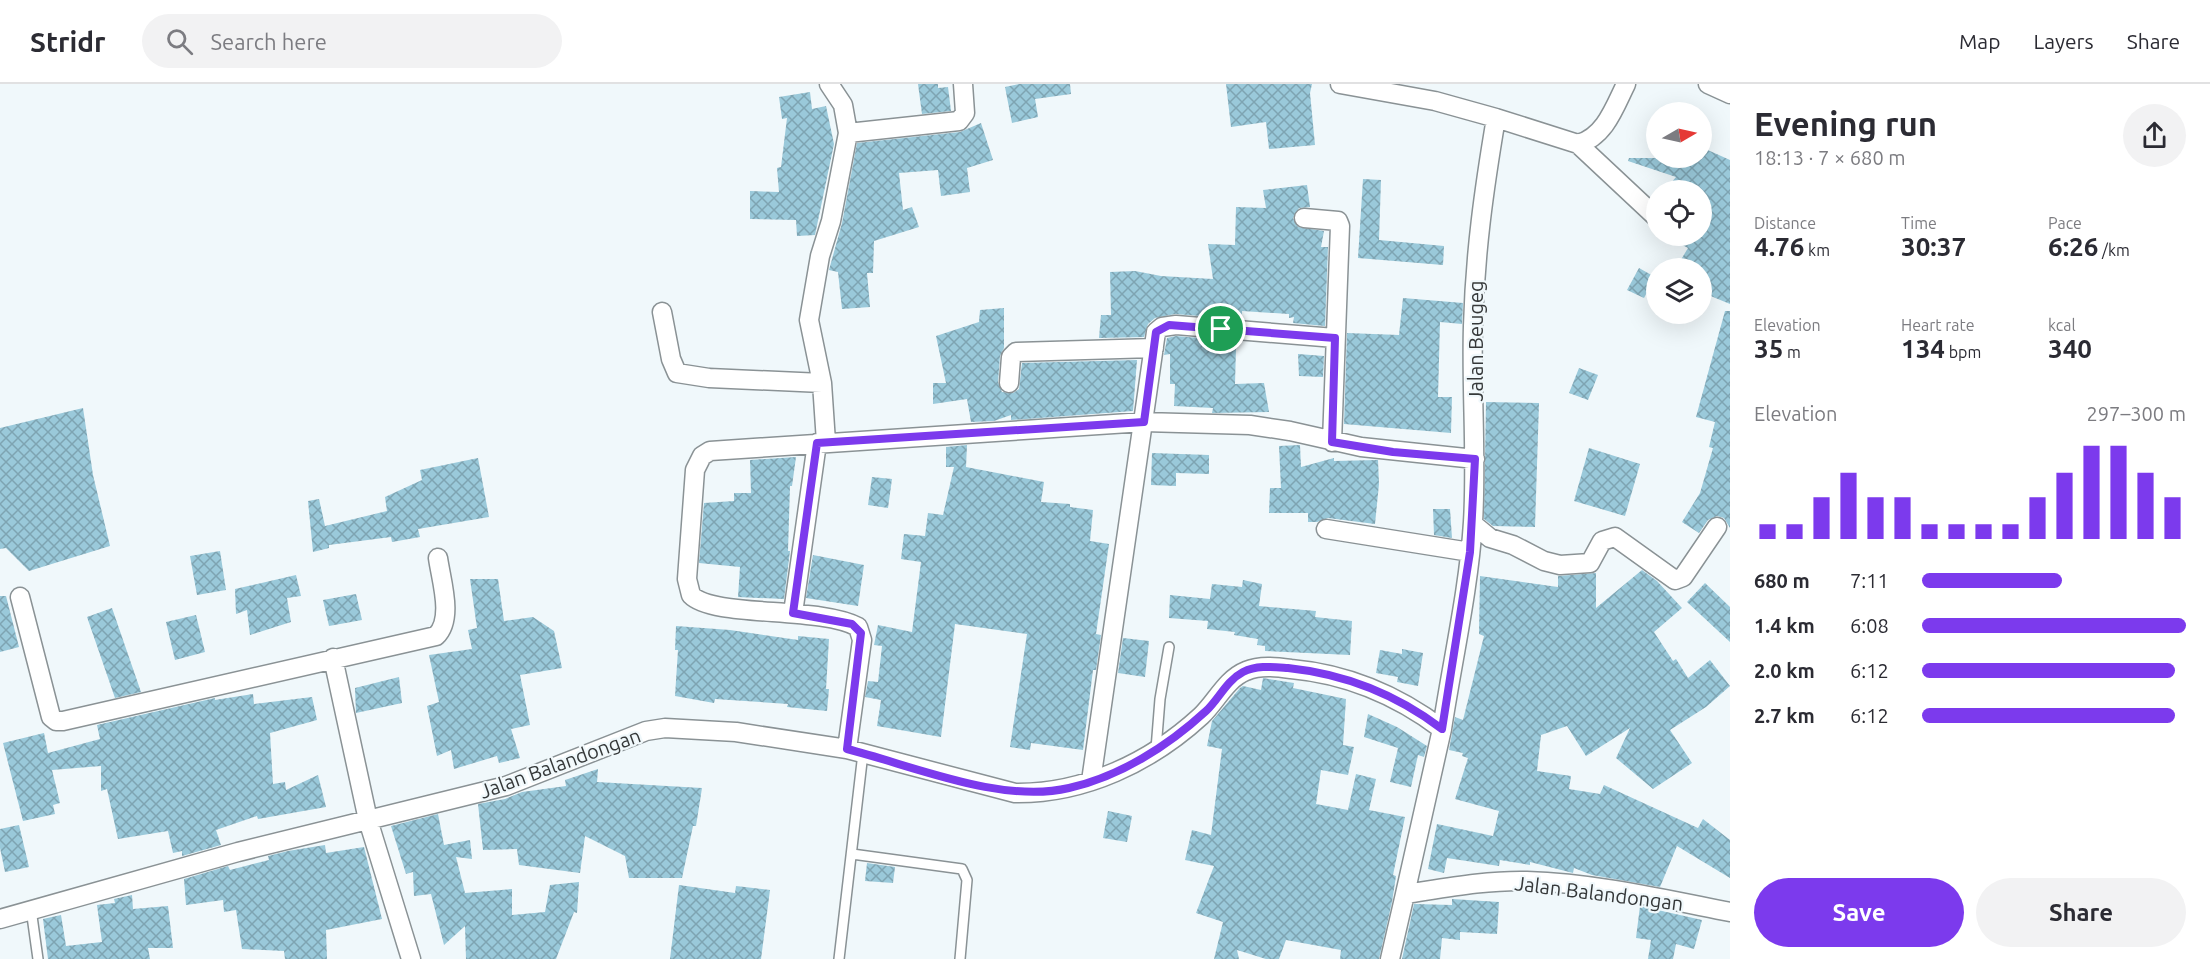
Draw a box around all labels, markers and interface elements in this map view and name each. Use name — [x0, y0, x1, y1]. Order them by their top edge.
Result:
search box — [142, 14, 562, 68]
icon: search — [163, 25, 196, 58]
text: Stridr — [30, 26, 106, 57]
text: Search here — [211, 29, 327, 54]
text: Map — [1959, 29, 2000, 53]
text: Layers — [2033, 29, 2094, 53]
text: Share — [2127, 29, 2180, 53]
north arrow — [1646, 102, 1712, 168]
map controls — [1646, 102, 1712, 324]
button: share — [2123, 104, 2186, 167]
text: Evening run — [1754, 105, 1937, 142]
text: 18:13 · 7 × 680 m — [1754, 146, 1906, 169]
button: locate — [1646, 180, 1712, 246]
text: Distance — [1754, 214, 1816, 232]
text: Time — [1901, 214, 1937, 232]
text: Pace — [2048, 214, 2082, 232]
text: 4.76 — [1754, 232, 1804, 261]
text: 30:37 — [1901, 232, 1966, 261]
text: 6:26 — [2048, 232, 2098, 261]
text: km — [1804, 241, 1830, 259]
text: /km — [2098, 241, 2130, 259]
button: layers — [1646, 258, 1712, 324]
street label: Jalan Beugeg — [1464, 281, 1487, 401]
pin — [1195, 303, 1246, 354]
icon: arrive — [1204, 312, 1237, 345]
text: Elevation — [1754, 316, 1821, 334]
text: Heart rate — [1901, 316, 1975, 334]
text: kcal — [2048, 316, 2076, 334]
text: 35 — [1754, 334, 1783, 363]
text: 134 — [1901, 334, 1945, 363]
text: 340 — [2048, 334, 2092, 363]
text: m — [1783, 343, 1801, 361]
text: bpm — [1945, 343, 1981, 361]
text: Elevation — [1754, 402, 1837, 425]
text: 297–300 m — [2087, 402, 2186, 425]
text: 680 m — [1754, 569, 1810, 592]
text: 7:11 — [1850, 569, 1889, 592]
text: 1.4 km — [1754, 614, 1815, 637]
text: 6:08 — [1850, 614, 1889, 637]
text: 2.0 km — [1754, 659, 1815, 682]
text: 6:12 — [1850, 659, 1889, 682]
text: 2.7 km — [1754, 704, 1815, 727]
text: 6:12 — [1850, 704, 1889, 727]
street label: Jalan Balandongan — [476, 723, 644, 803]
street label: Jalan Balandongan — [1513, 871, 1685, 915]
button: Save — [1754, 878, 1964, 947]
button: Share — [1976, 878, 2186, 947]

